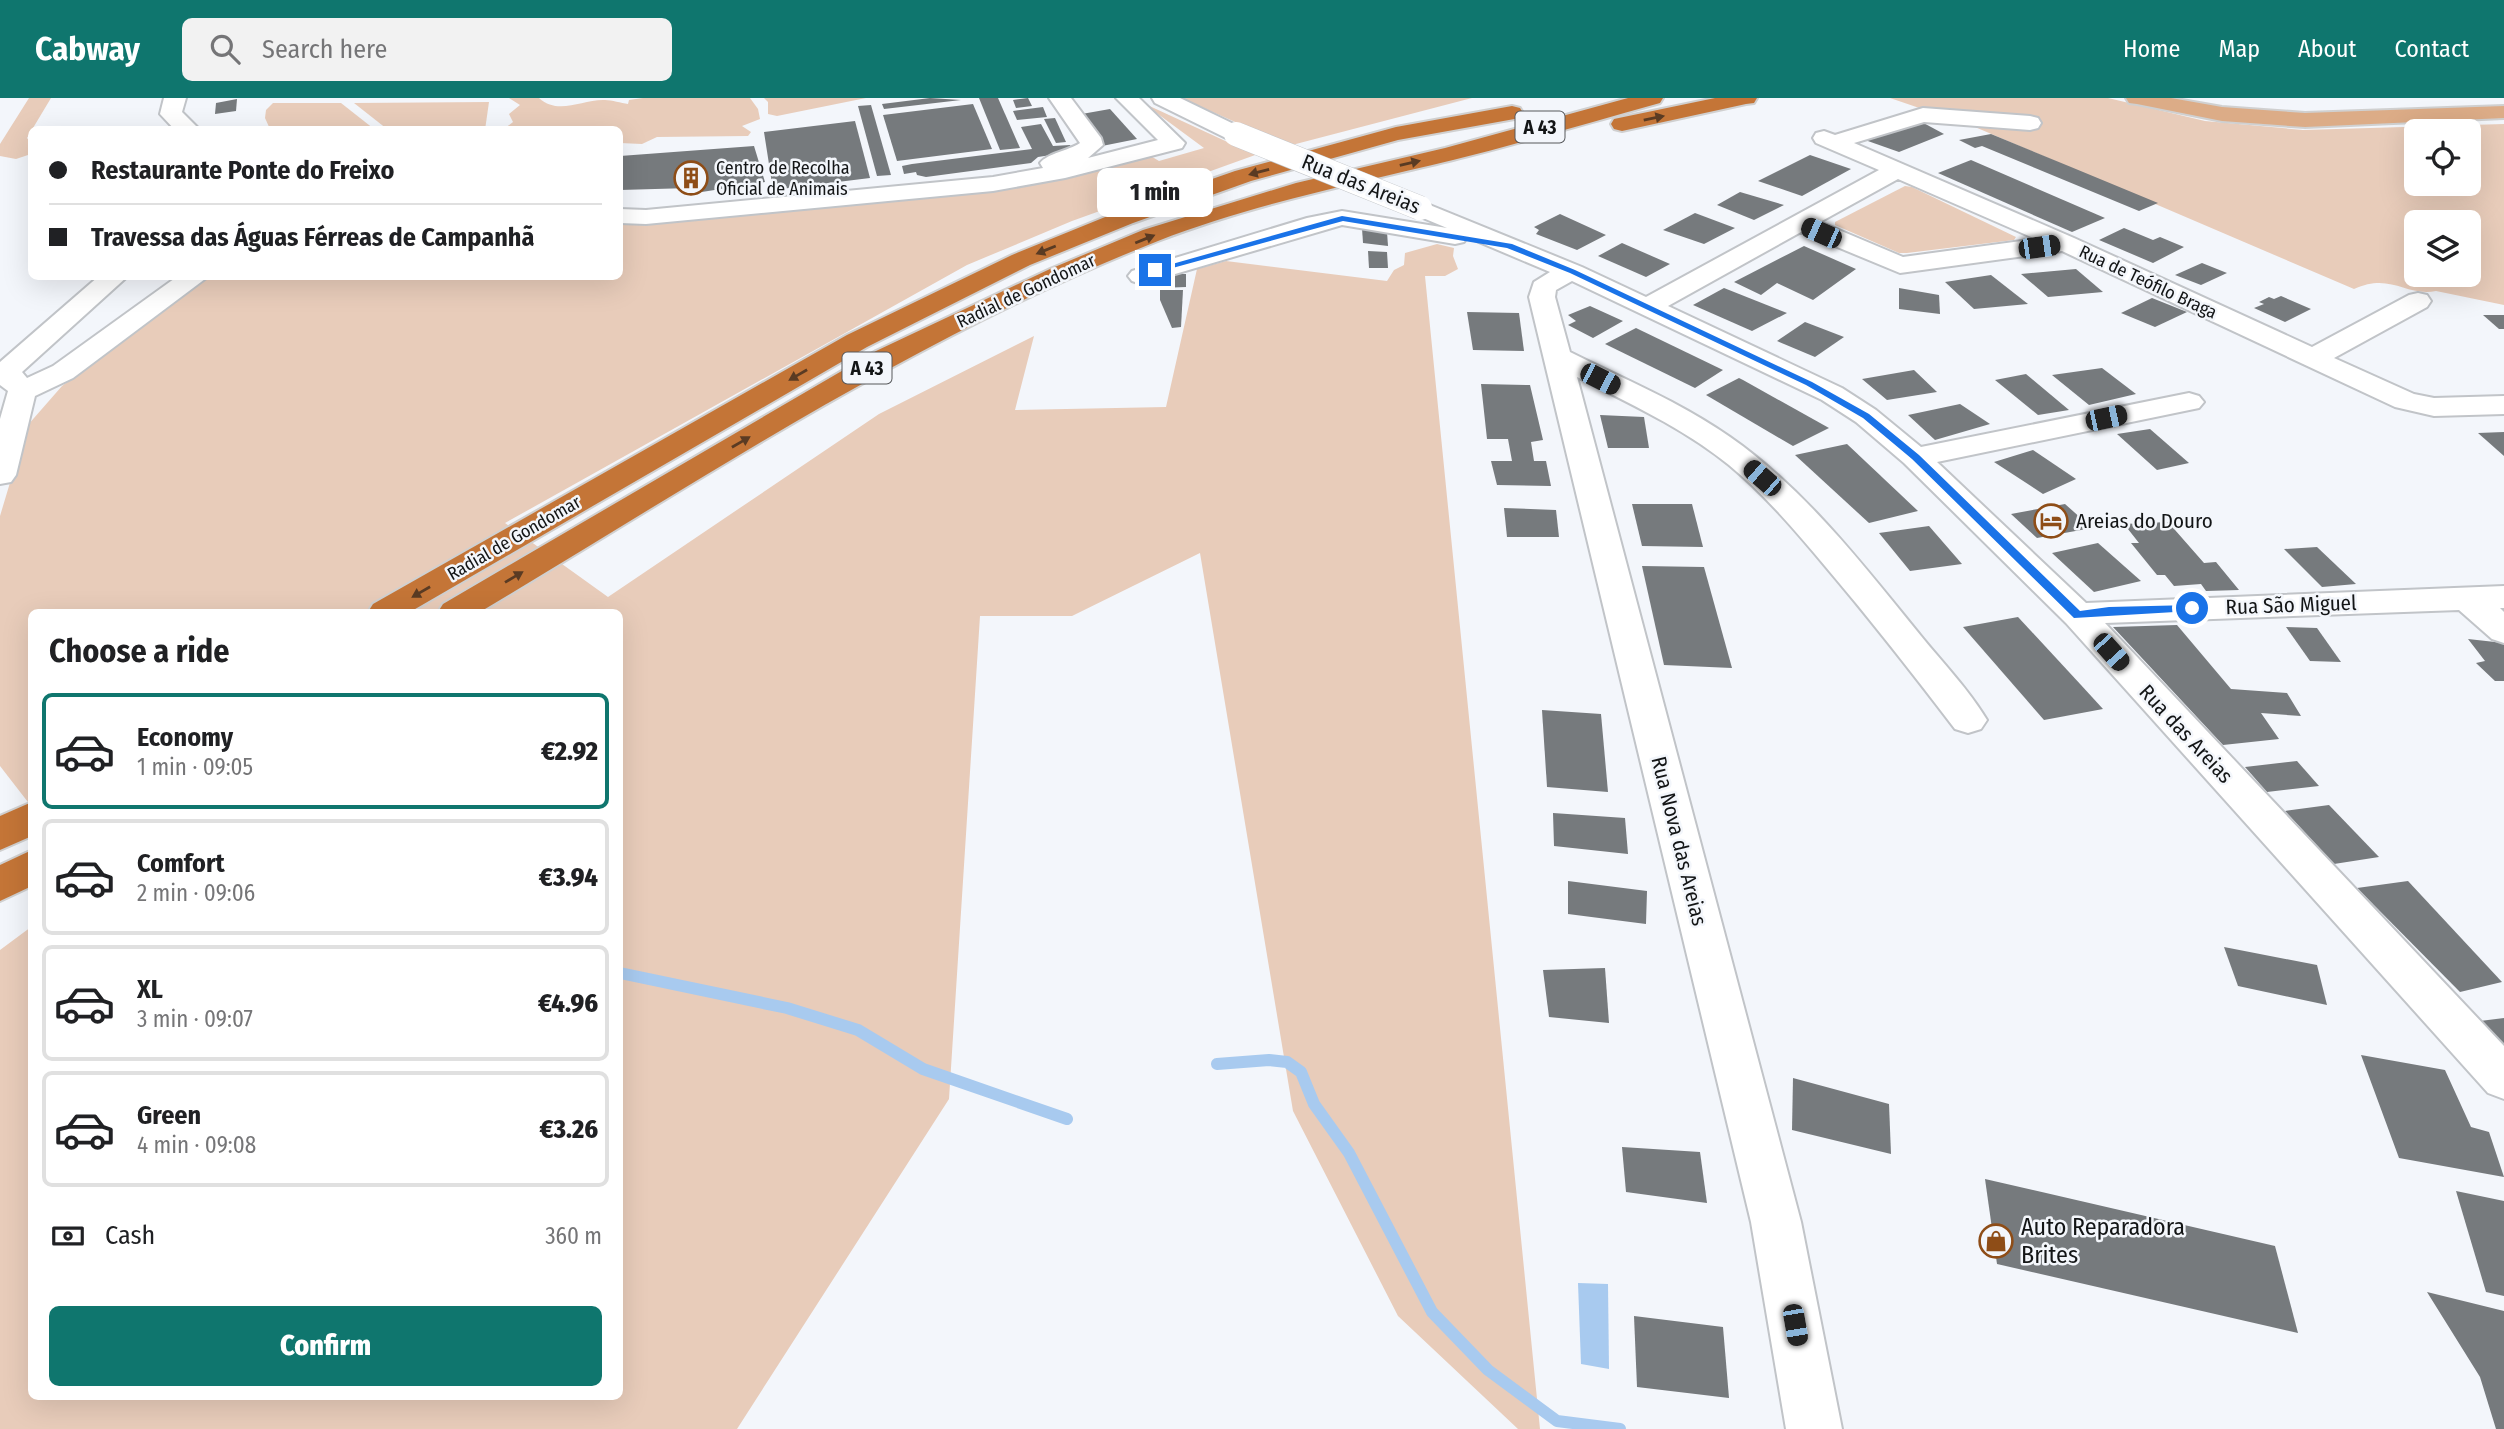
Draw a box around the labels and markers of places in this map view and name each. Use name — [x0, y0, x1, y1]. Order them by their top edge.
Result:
place label: Centro de Recolha Oficial de Animais — [716, 157, 850, 200]
building icon: Centro de Recolha Oficial de Animais — [672, 159, 710, 197]
hotel icon: Areias do Douro — [2032, 502, 2070, 540]
place label: Areias do Douro — [2076, 508, 2213, 534]
place label: Auto Reparadora Brites — [2021, 1213, 2185, 1269]
shop icon: Auto Reparadora Brites — [1977, 1222, 2015, 1260]

